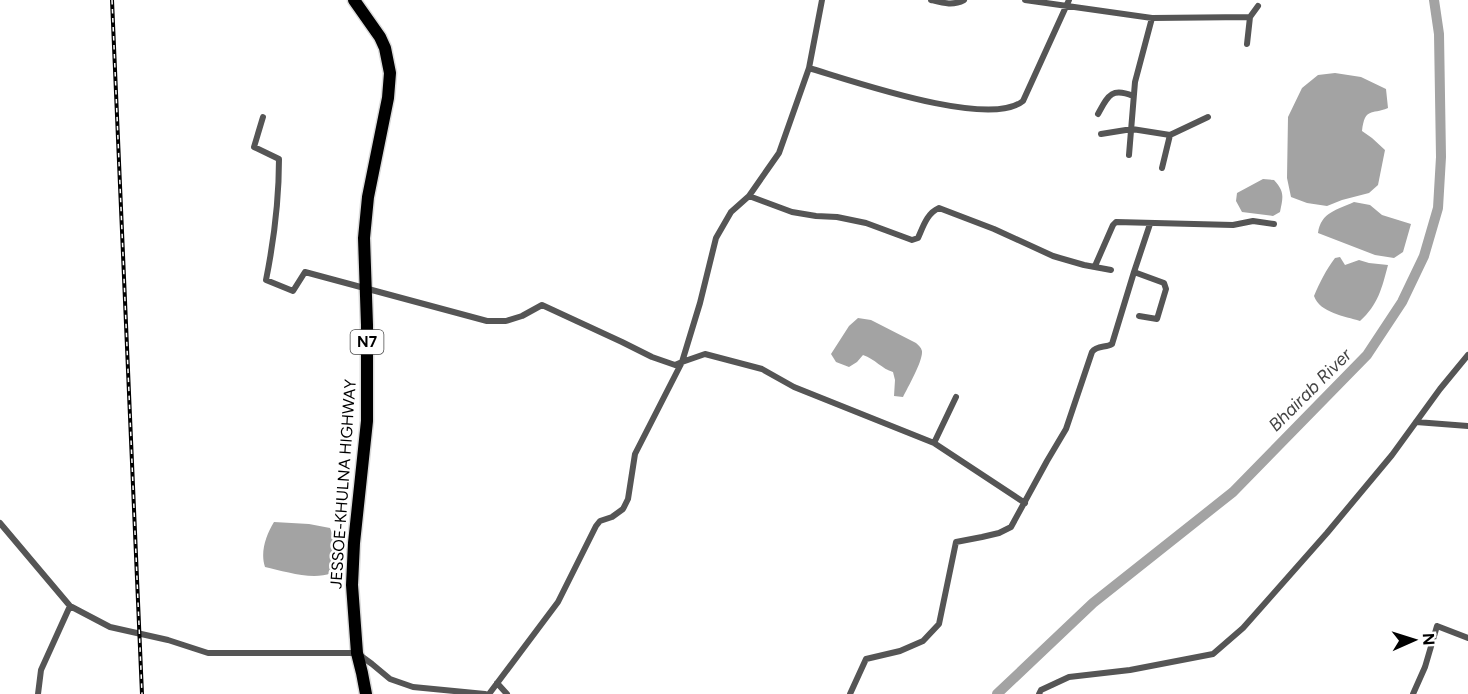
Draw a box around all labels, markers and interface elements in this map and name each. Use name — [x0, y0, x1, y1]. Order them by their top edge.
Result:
road number: N7 — [350, 330, 384, 354]
water label: Bhairab River — [1264, 343, 1357, 436]
street label: JESSOE-KHULNA HIGHWAY — [326, 378, 360, 590]
north arrow — [1384, 610, 1444, 670]
text: N — [1419, 633, 1438, 646]

